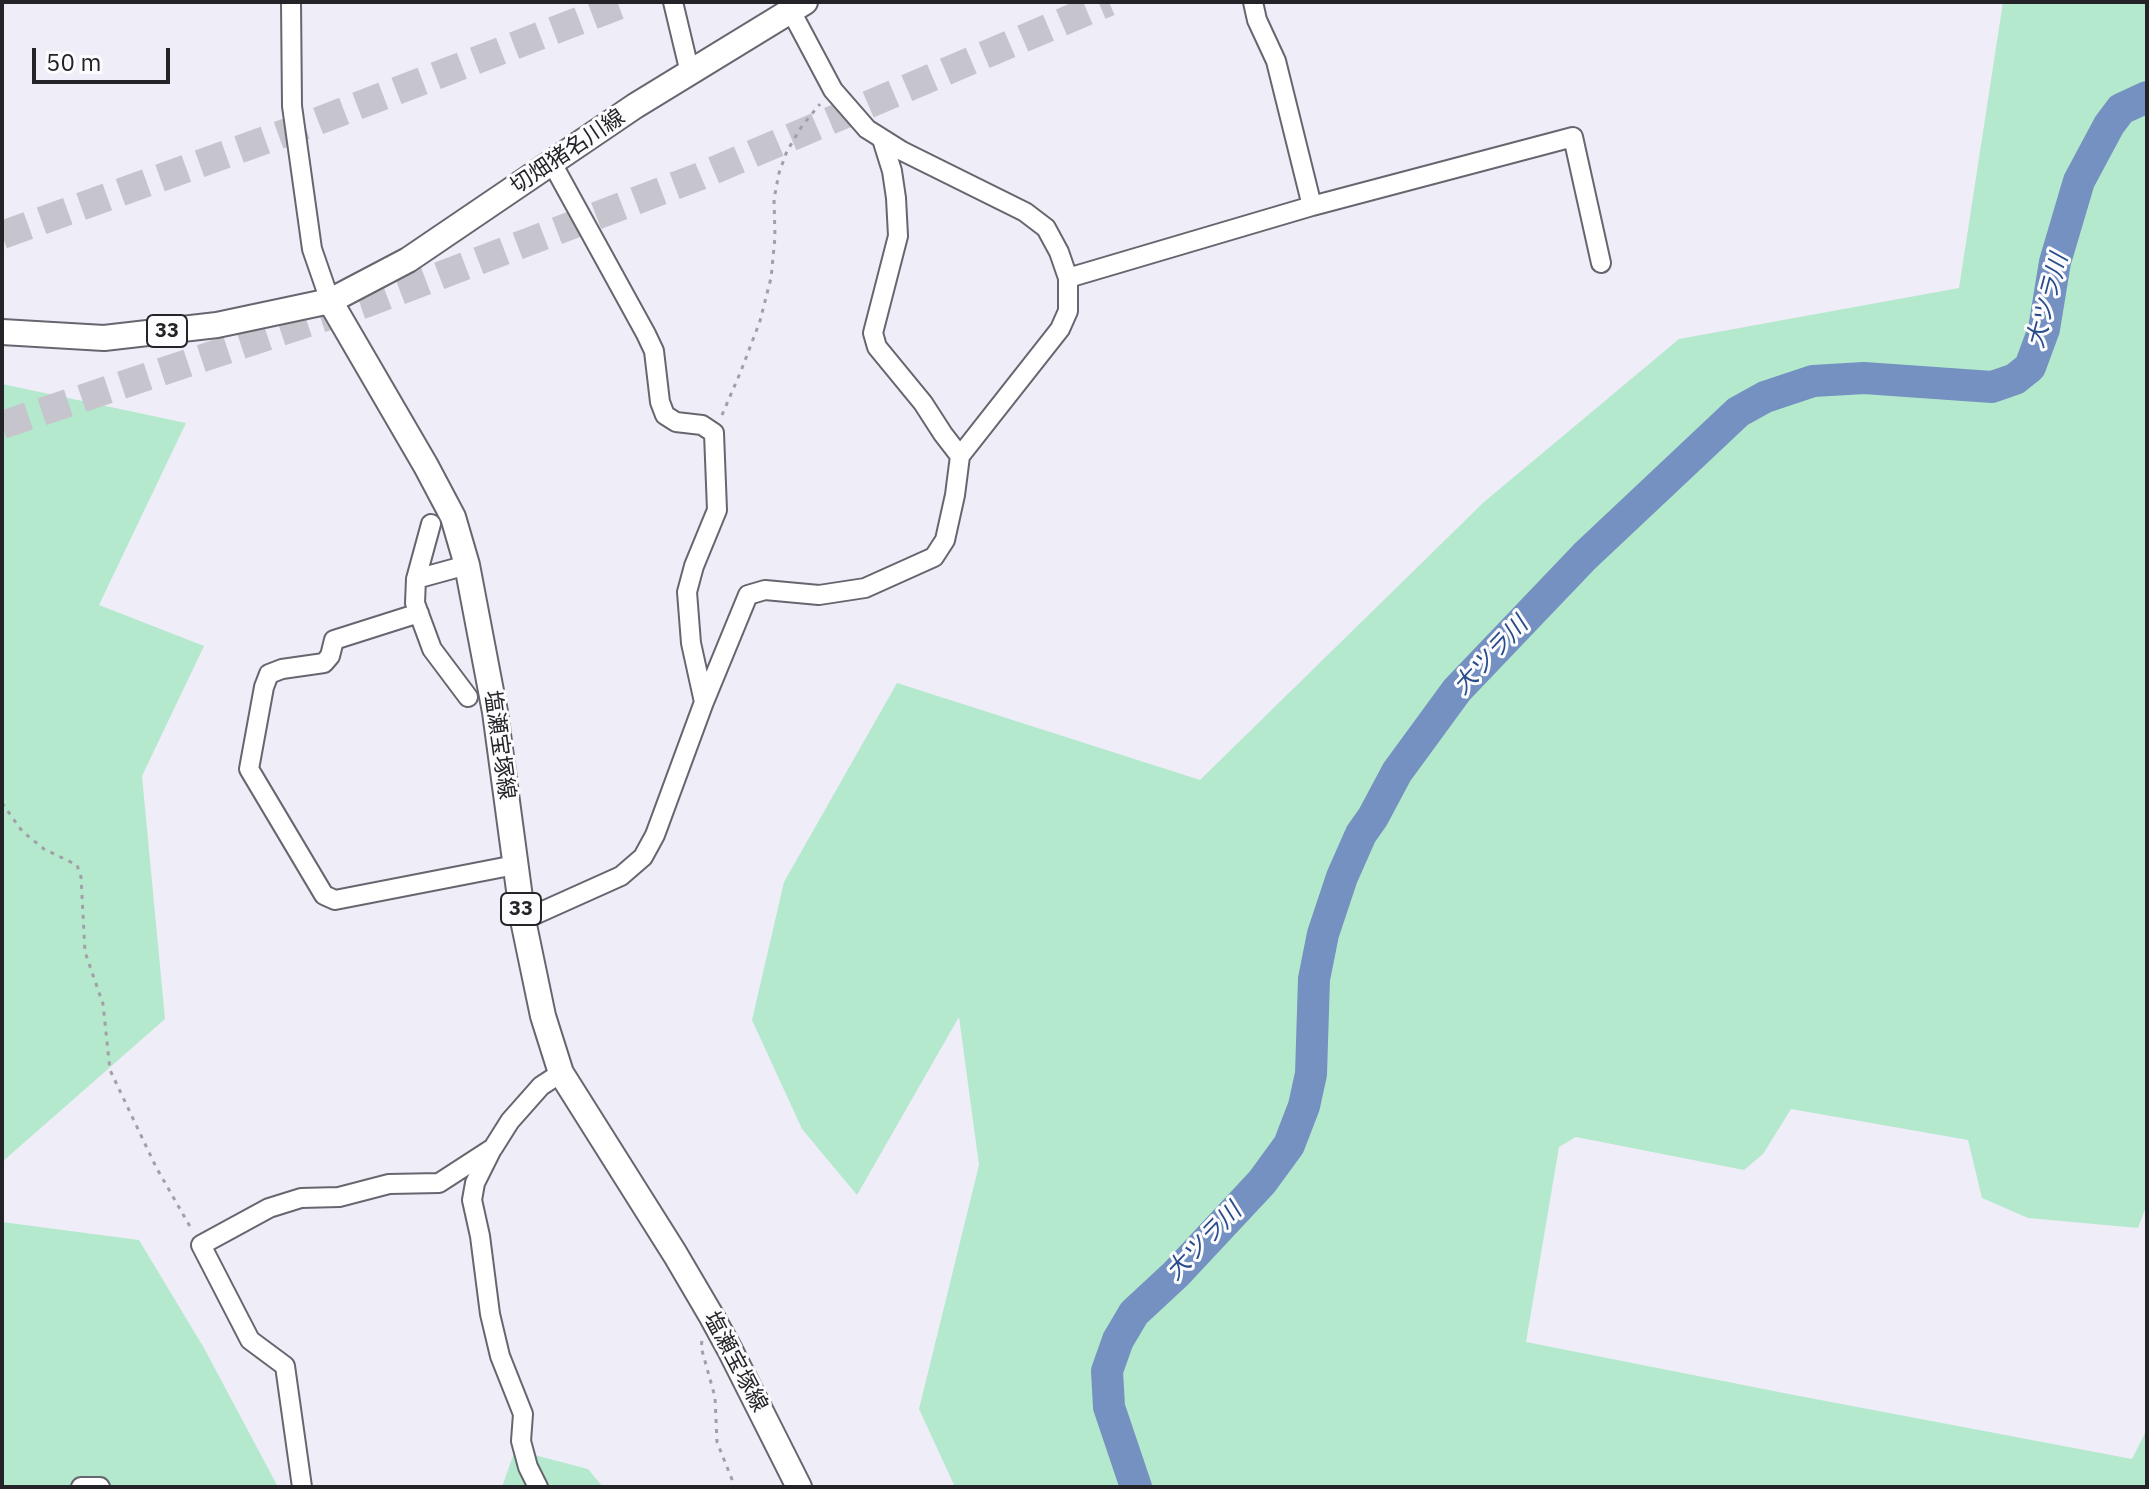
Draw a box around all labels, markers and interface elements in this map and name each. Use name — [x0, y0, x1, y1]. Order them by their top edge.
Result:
scale bar — [36, 32, 174, 82]
text: 50 m — [46, 46, 101, 78]
street label: 切畑猪名川線 — [506, 104, 630, 200]
water label: 大ツラ川 — [2022, 251, 2074, 351]
road number: 33 — [147, 315, 187, 347]
water label: 大ツラ川 — [1448, 611, 1534, 701]
street label: 塩瀬宝塚線 — [478, 689, 520, 801]
road number: 33 — [501, 893, 541, 925]
water label: 大ツラ川 — [1160, 1197, 1248, 1287]
street label: 塩瀬宝塚線 — [698, 1307, 772, 1417]

